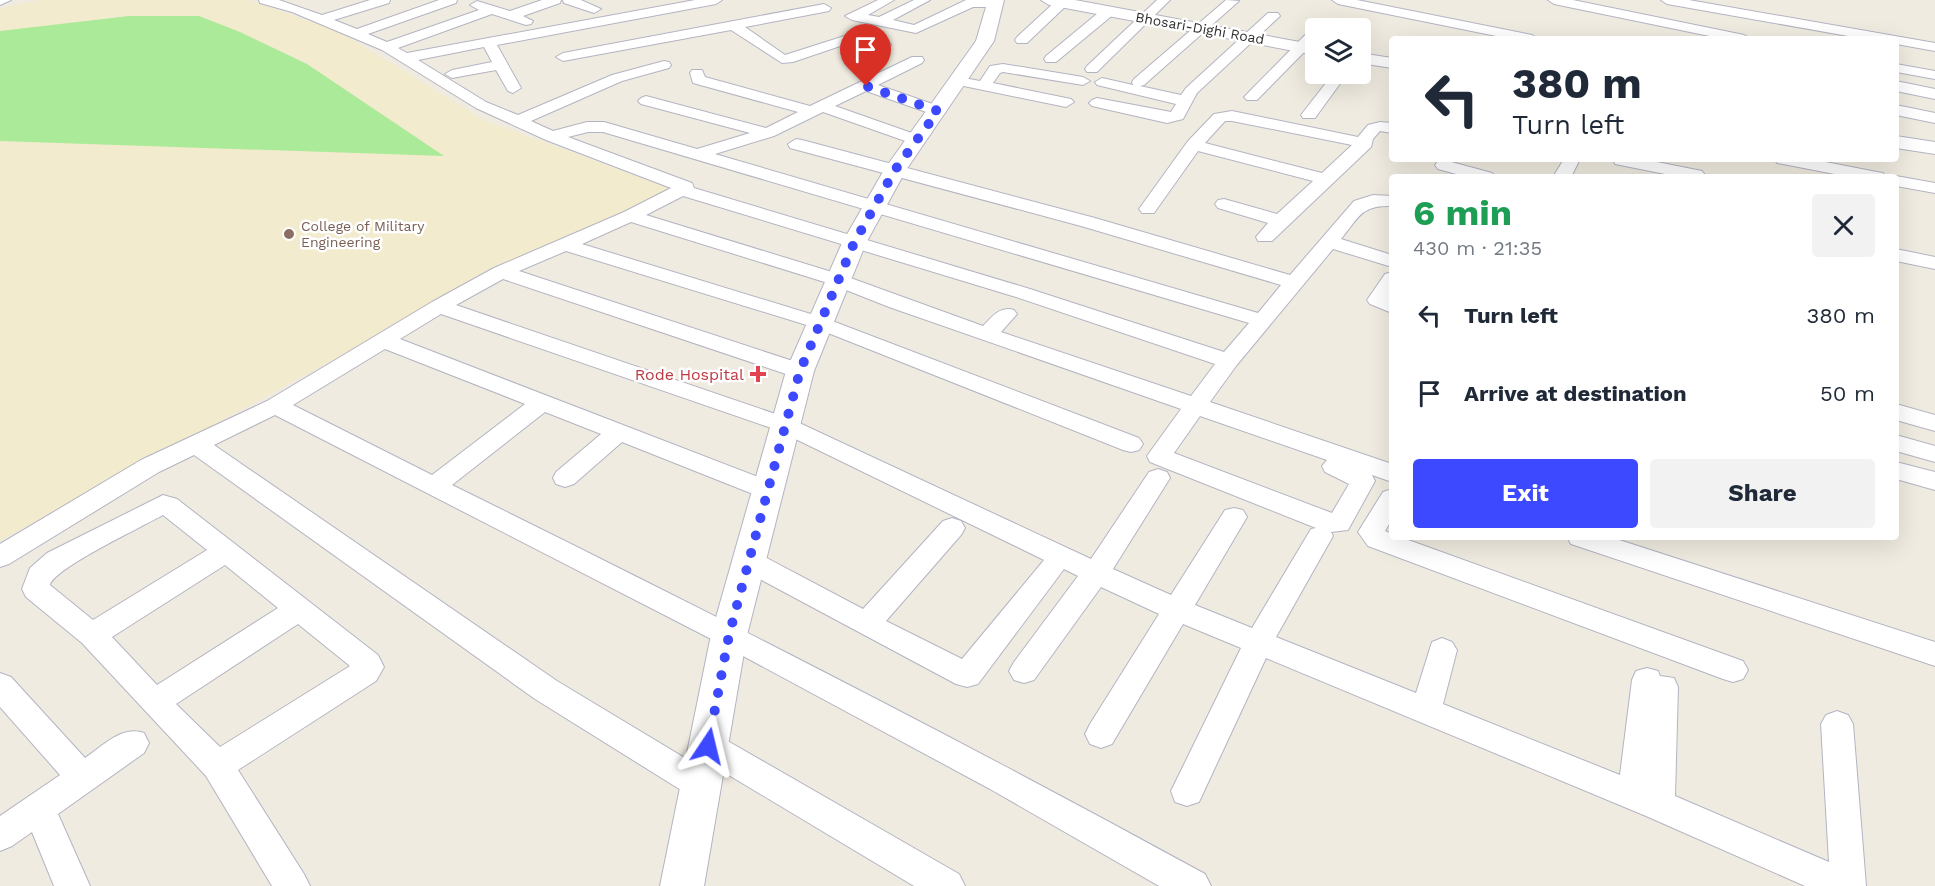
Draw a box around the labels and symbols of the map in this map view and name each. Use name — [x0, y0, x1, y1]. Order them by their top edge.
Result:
street label: Bhosari-Dighi Road — [1134, 9, 1266, 47]
pin — [840, 24, 891, 86]
place label: College of Military Engineering — [301, 218, 425, 250]
marker: College of Military Engineering — [282, 227, 296, 241]
place label: Rode Hospital — [635, 365, 744, 384]
marker: Rode Hospital — [749, 365, 767, 383]
position arrow — [676, 714, 740, 778]

